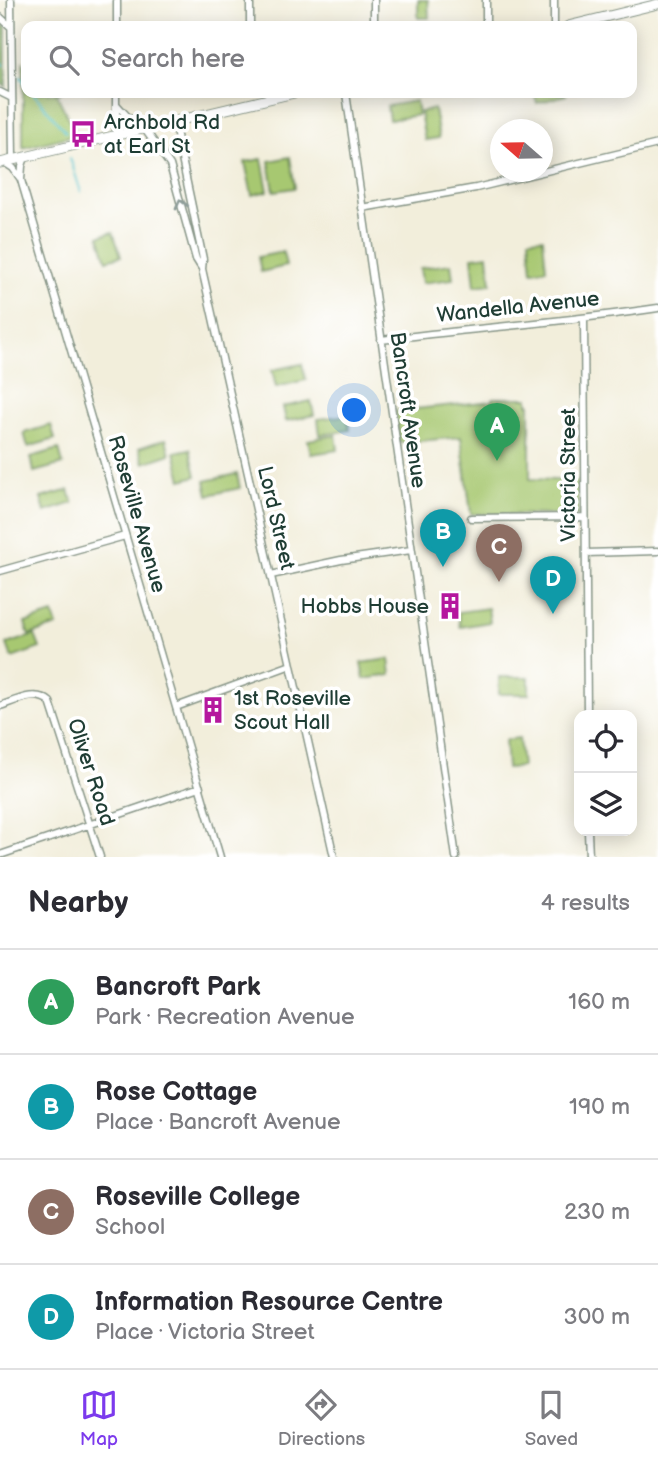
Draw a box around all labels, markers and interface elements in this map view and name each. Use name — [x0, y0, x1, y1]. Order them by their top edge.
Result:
search box — [21, 21, 637, 98]
icon: search — [45, 41, 83, 79]
text: Search here — [101, 44, 245, 75]
place label: Archbold Rd at Earl St — [104, 110, 220, 159]
bus stop icon: Archbold Rd at Earl St — [68, 119, 98, 149]
north arrow — [490, 119, 553, 182]
one-way arrow — [175, 199, 189, 211]
street label: Wandella Avenue — [435, 286, 601, 328]
street label: Bancroft Avenue — [385, 330, 431, 490]
your location — [337, 393, 371, 427]
pin: A — [474, 403, 520, 461]
street label: Victoria Street — [556, 407, 581, 542]
street label: Roseville Avenue — [103, 432, 171, 596]
street label: Lord Street — [252, 464, 300, 573]
pin: B — [420, 509, 466, 567]
pin: C — [476, 524, 522, 582]
pin: D — [530, 556, 576, 614]
building icon: Hobbs House — [435, 591, 465, 621]
place label: Hobbs House — [300, 594, 429, 619]
place label: 1st Roseville Scout Hall — [234, 686, 351, 735]
building icon: 1st Roseville Scout Hall — [198, 695, 228, 725]
map controls — [574, 710, 637, 836]
button: locate — [574, 710, 637, 773]
street label: Oliver Road — [62, 715, 120, 829]
button: layers — [574, 773, 637, 836]
text: Nearby — [28, 885, 128, 921]
text: 4 results — [541, 889, 630, 917]
text: Bancroft Park — [95, 972, 261, 1003]
text: A — [44, 988, 58, 1016]
text: 160 m — [568, 988, 630, 1016]
text: Park · Recreation Avenue — [95, 1003, 355, 1031]
text: Rose Cottage — [95, 1077, 257, 1108]
text: B — [43, 1093, 59, 1121]
text: 190 m — [569, 1093, 630, 1121]
text: Place · Bancroft Avenue — [95, 1108, 341, 1136]
text: Roseville College — [95, 1182, 300, 1213]
text: C — [43, 1198, 59, 1226]
text: 230 m — [564, 1198, 630, 1226]
text: School — [95, 1213, 165, 1241]
text: Information Resource Centre — [95, 1287, 443, 1318]
text: D — [43, 1303, 59, 1331]
text: 300 m — [564, 1303, 630, 1331]
text: Place · Victoria Street — [95, 1318, 315, 1346]
tab: Map — [80, 1386, 118, 1451]
tab: Directions — [278, 1386, 365, 1451]
tab: Saved — [525, 1386, 578, 1451]

